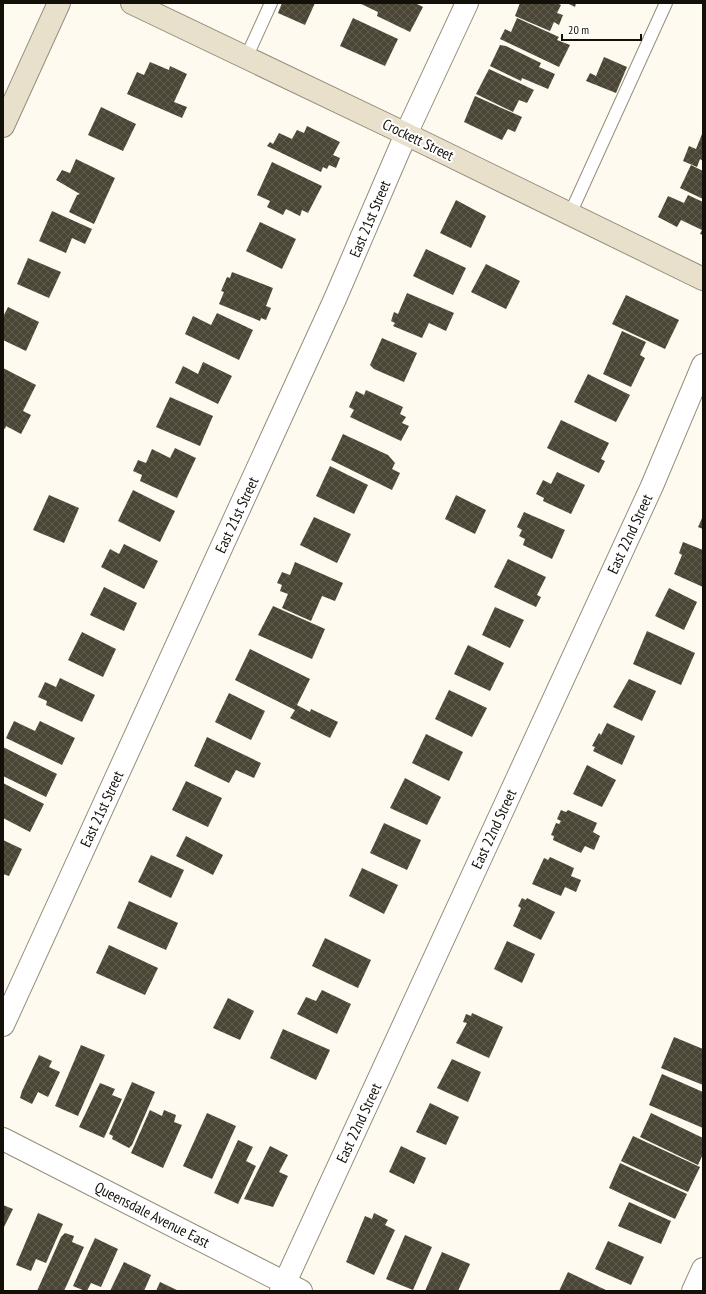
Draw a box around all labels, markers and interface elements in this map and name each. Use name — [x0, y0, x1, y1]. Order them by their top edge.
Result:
scale bar — [562, 16, 641, 42]
text: 20 m — [568, 22, 589, 37]
street label: Crockett Street — [379, 114, 457, 165]
street label: East 21st Street — [345, 177, 394, 260]
street label: East 21st Street — [211, 474, 262, 556]
street label: East 22nd Street — [603, 491, 656, 577]
street label: East 21st Street — [76, 768, 127, 850]
street label: East 22nd Street — [467, 786, 520, 872]
street label: East 22nd Street — [332, 1080, 385, 1166]
street label: Queensdale Avenue East — [92, 1177, 213, 1252]

